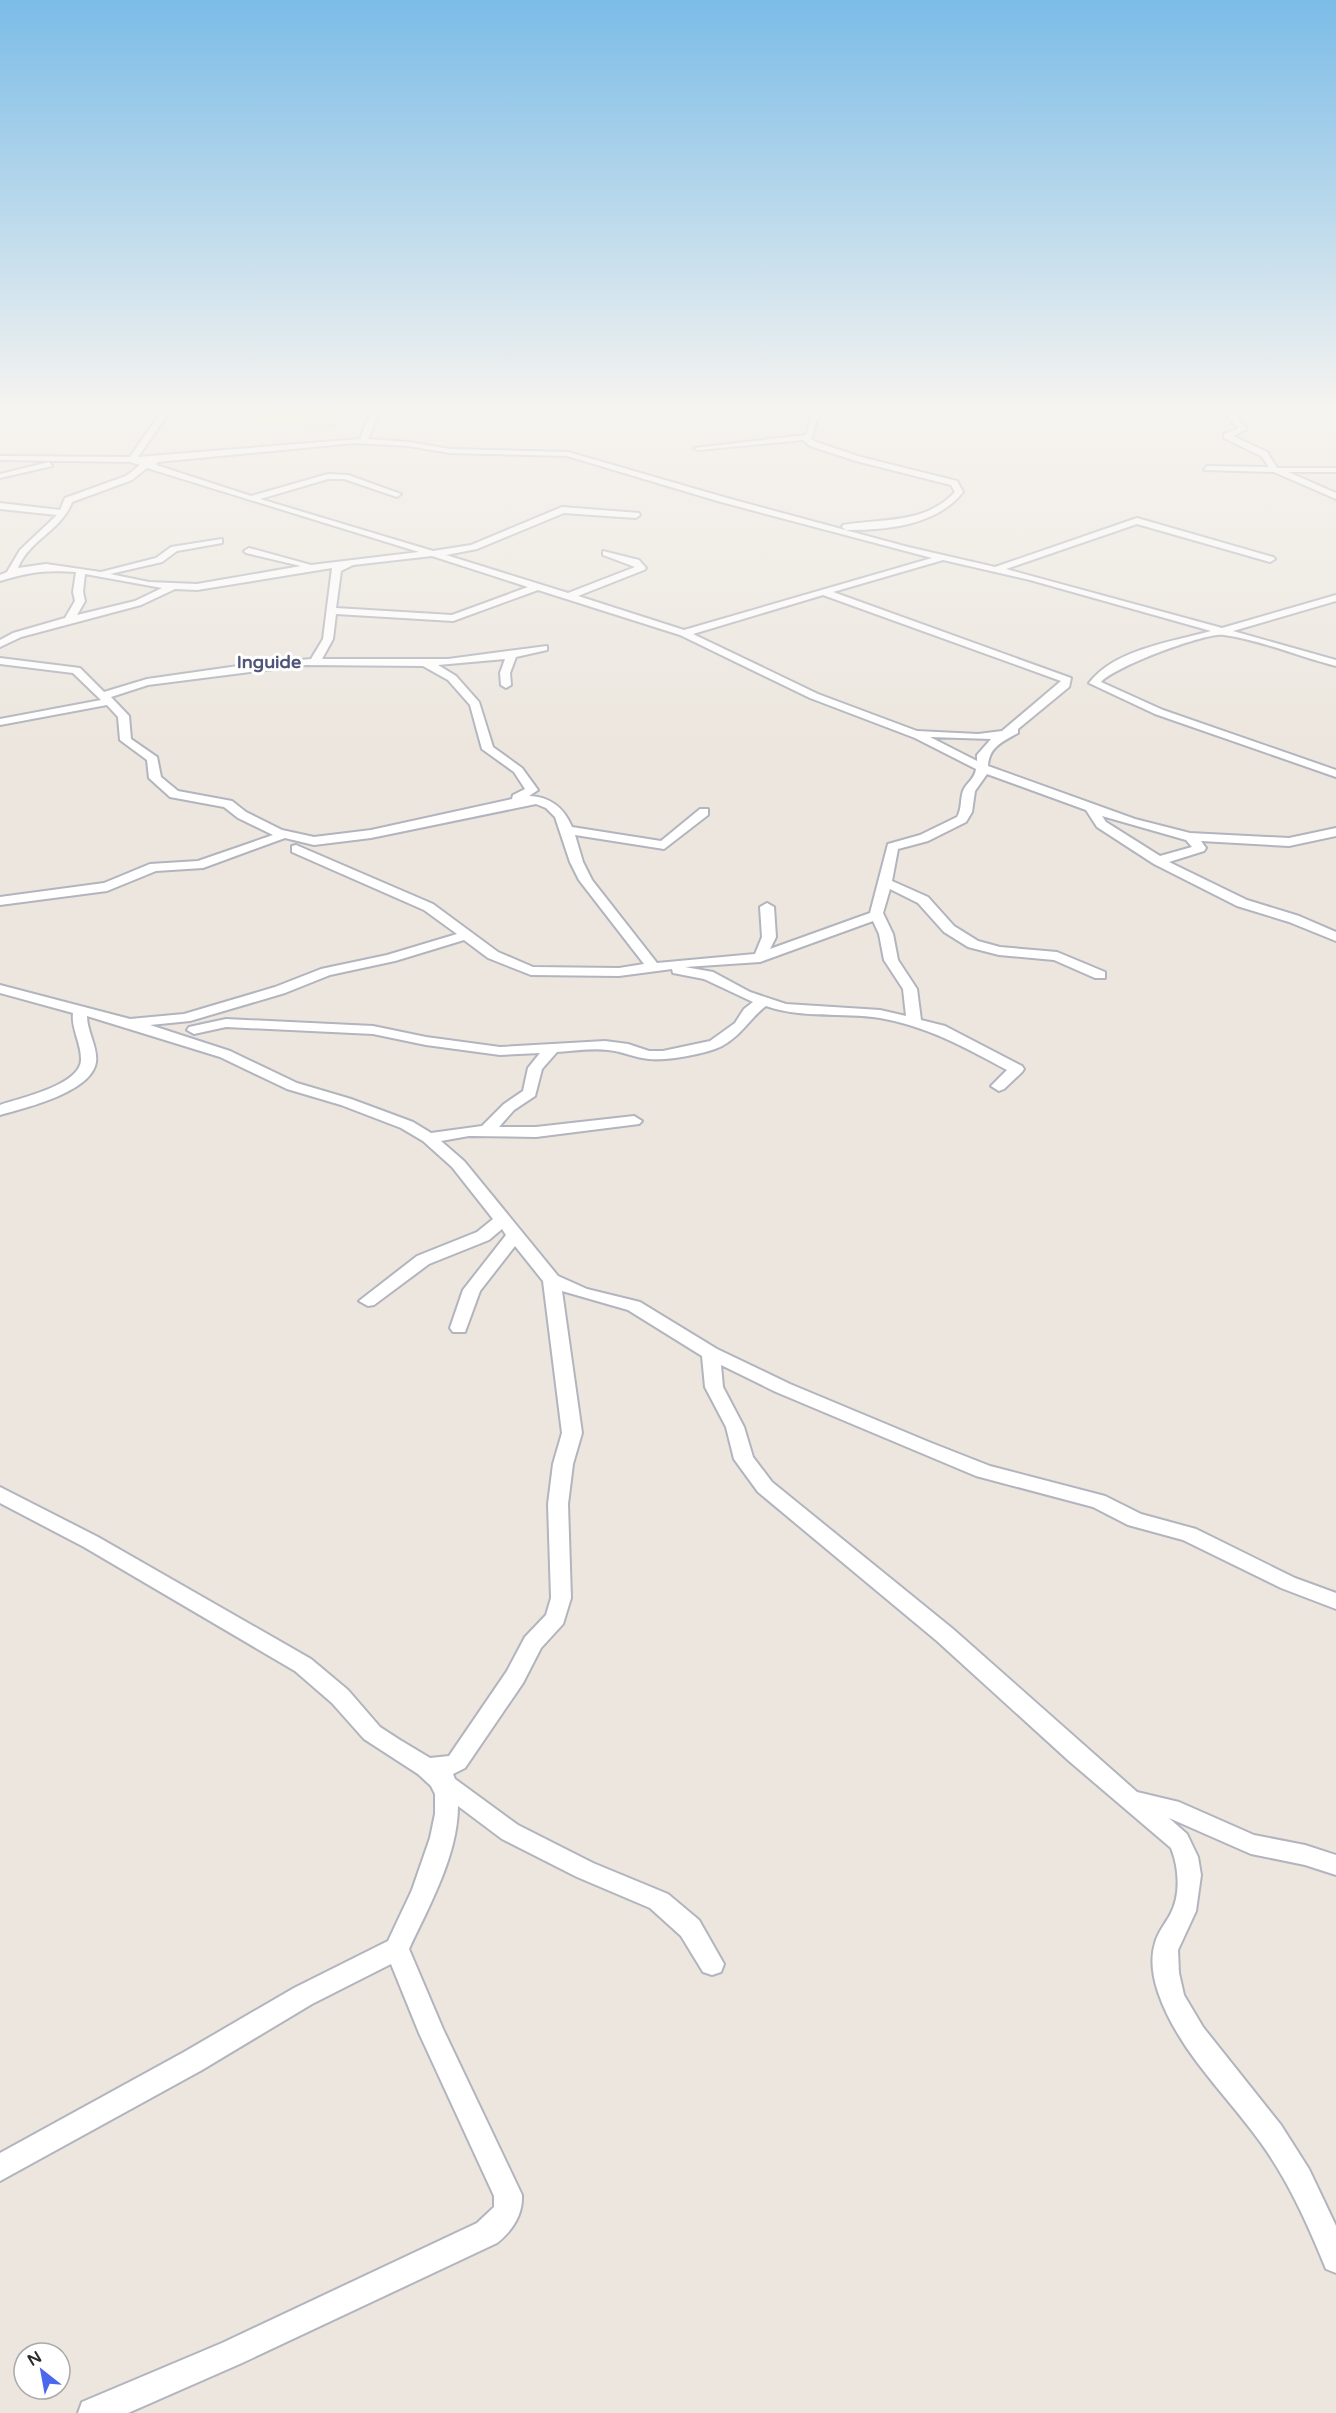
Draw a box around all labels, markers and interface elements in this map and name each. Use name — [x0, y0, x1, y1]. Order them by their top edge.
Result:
district label: Inguide — [237, 651, 301, 673]
north arrow — [12, 2341, 72, 2401]
text: N — [24, 2347, 45, 2371]

